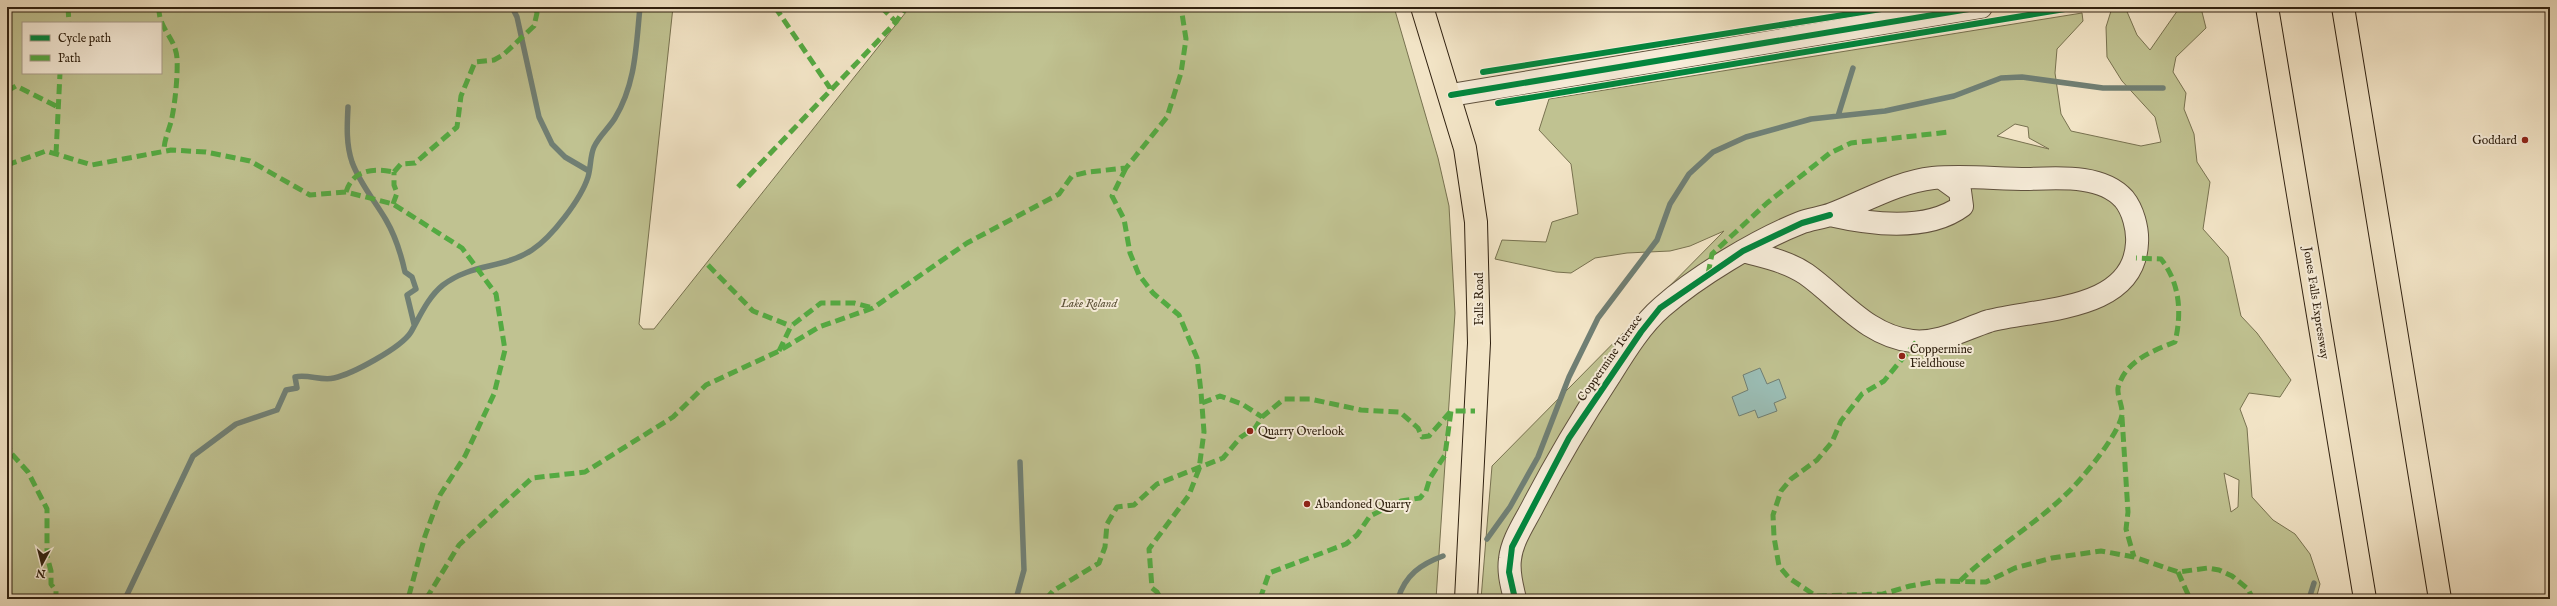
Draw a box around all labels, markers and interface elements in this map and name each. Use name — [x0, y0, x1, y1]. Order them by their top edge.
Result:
legend — [22, 22, 162, 74]
text: Cycle path — [58, 31, 112, 47]
text: Path — [58, 51, 81, 66]
place label: Goddard — [2472, 133, 2518, 148]
marker: Goddard — [2520, 135, 2530, 145]
street label: Jones Falls Expressway — [2298, 244, 2332, 361]
street label: Falls Road — [1472, 272, 1487, 326]
park label: Lake Roland — [1060, 296, 1118, 311]
street label: Coppermine Terrace — [1574, 311, 1647, 405]
place label: Coppermine Fieldhouse — [1910, 342, 1973, 371]
marker: Coppermine Fieldhouse — [1897, 351, 1907, 361]
place label: Quarry Overlook — [1258, 424, 1345, 439]
marker: Quarry Overlook — [1245, 426, 1255, 436]
place label: Abandoned Quarry — [1314, 497, 1411, 512]
marker: Abandoned Quarry — [1302, 499, 1312, 509]
north arrow — [22, 544, 62, 584]
text: N — [35, 565, 47, 581]

